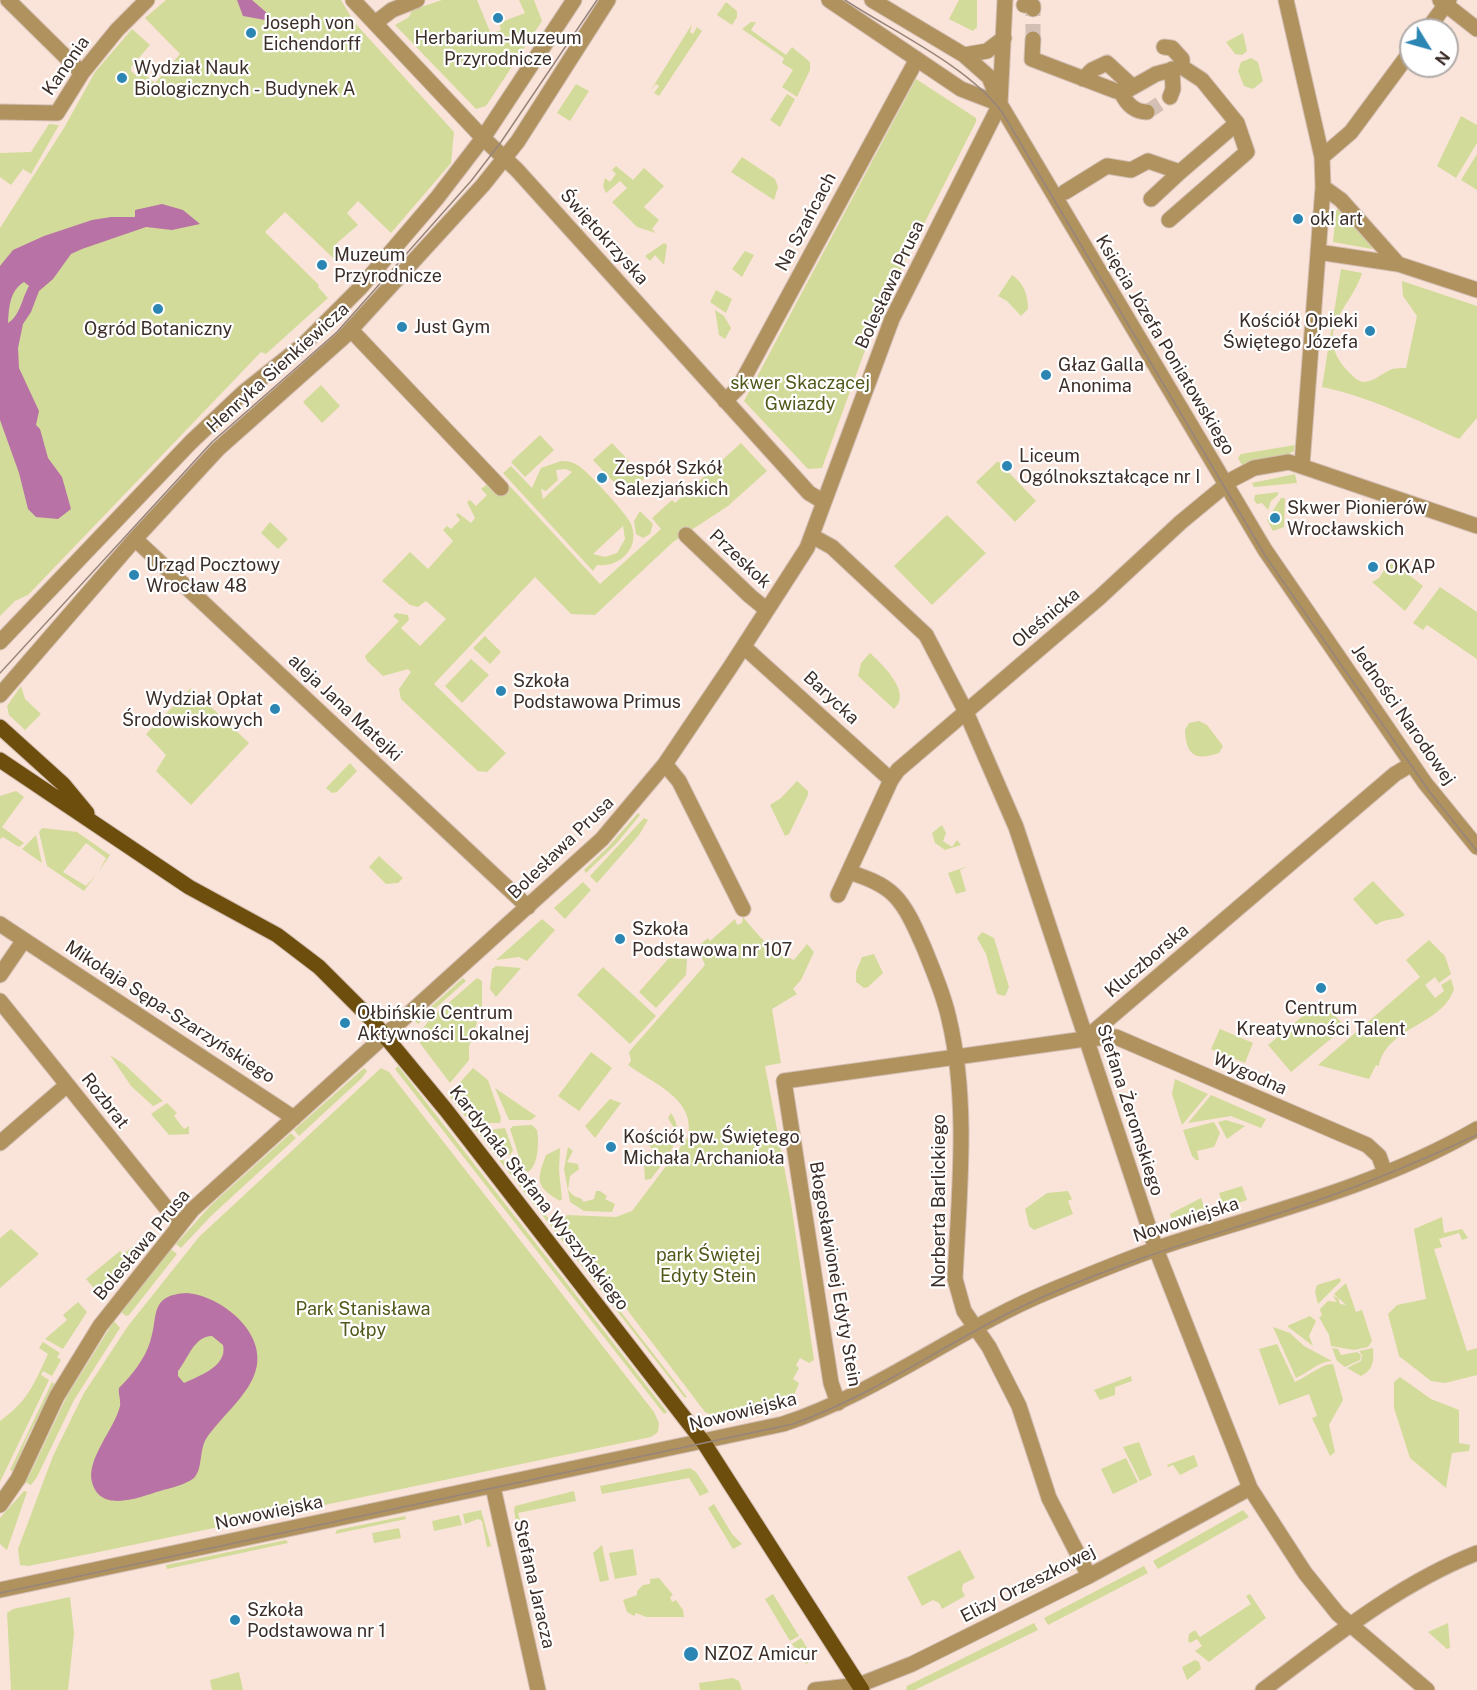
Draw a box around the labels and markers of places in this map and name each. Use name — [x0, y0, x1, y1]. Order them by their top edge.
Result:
marker: Herbarium-Muzeum Przyrodnicze — [491, 11, 505, 25]
place label: Joseph von Eichendorff — [263, 12, 361, 54]
marker: Joseph von Eichendorff — [244, 26, 258, 40]
place label: Herbarium-Muzeum Przyrodnicze — [414, 27, 582, 70]
place label: Wydział Nauk Biologicznych - Budynek A — [134, 57, 356, 100]
marker: Wydział Nauk Biologicznych - Budynek A — [115, 71, 129, 85]
place label: ok! art — [1310, 208, 1363, 230]
marker: ok! art — [1291, 212, 1305, 226]
place label: Muzeum Przyrodnicze — [334, 244, 442, 286]
marker: Muzeum Przyrodnicze — [315, 258, 329, 272]
marker: Ogród Botaniczny — [151, 302, 165, 316]
place label: Kościół Opieki Świętego Józefa — [1223, 310, 1358, 352]
place label: Just Gym — [414, 316, 490, 338]
place label: Ogród Botaniczny — [84, 318, 232, 340]
marker: Just Gym — [395, 320, 409, 334]
marker: Kościół Opieki Świętego Józefa — [1363, 324, 1377, 338]
place label: Głaz Galla Anonima — [1058, 354, 1144, 397]
marker: Głaz Galla Anonima — [1039, 368, 1053, 382]
place label: Liceum Ogólnokształcące nr I — [1019, 445, 1200, 488]
place label: Zespół Szkół Salezjańskich — [614, 457, 728, 500]
marker: Liceum Ogólnokształcące nr I — [1000, 459, 1014, 473]
marker: Zespół Szkół Salezjańskich — [595, 471, 609, 485]
place label: Skwer Pionierów Wrocławskich — [1287, 497, 1427, 540]
marker: Skwer Pionierów Wrocławskich — [1268, 511, 1282, 525]
place label: Urząd Pocztowy Wrocław 48 — [146, 554, 280, 596]
place label: OKAP — [1385, 556, 1435, 578]
marker: OKAP — [1366, 560, 1380, 574]
marker: Urząd Pocztowy Wrocław 48 — [127, 568, 141, 582]
place label: Szkoła Podstawowa Primus — [513, 670, 681, 712]
marker: Szkoła Podstawowa Primus — [494, 684, 508, 698]
place label: Wydział Opłat Środowiskowych — [122, 688, 263, 730]
marker: Wydział Opłat Środowiskowych — [268, 702, 282, 716]
place label: Szkoła Podstawowa nr 107 — [632, 918, 792, 960]
marker: Szkoła Podstawowa nr 107 — [613, 932, 627, 946]
marker: Centrum Kreatywności Talent — [1314, 981, 1328, 995]
place label: Centrum Kreatywności Talent — [1236, 997, 1406, 1040]
place label: Ołbińskie Centrum Aktywności Lokalnej — [357, 1002, 529, 1044]
marker: Ołbińskie Centrum Aktywności Lokalnej — [338, 1016, 352, 1030]
place label: Kościół pw. Świętego Michała Archanioła — [623, 1126, 800, 1168]
marker: Kościół pw. Świętego Michała Archanioła — [604, 1140, 618, 1154]
place label: Szkoła Podstawowa nr 1 — [247, 1599, 386, 1642]
marker: Szkoła Podstawowa nr 1 — [228, 1613, 242, 1627]
place label: NZOZ Amicur — [704, 1643, 818, 1665]
marker: NZOZ Amicur — [682, 1645, 700, 1663]

